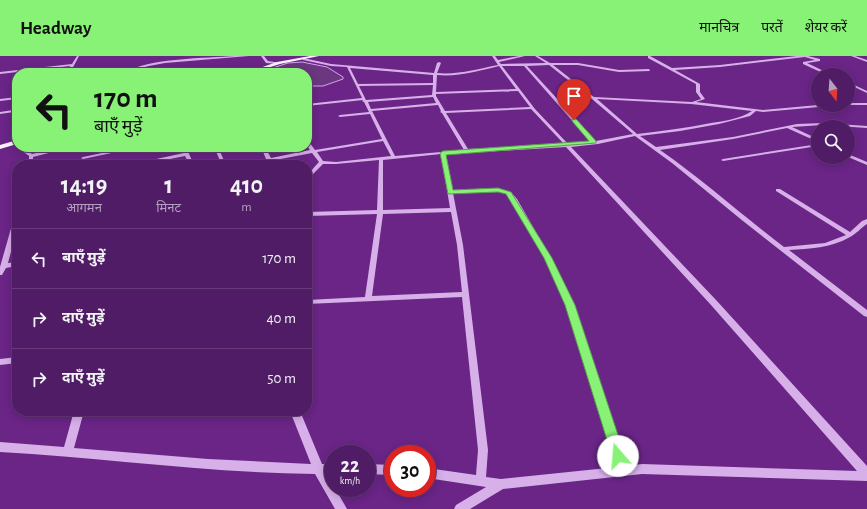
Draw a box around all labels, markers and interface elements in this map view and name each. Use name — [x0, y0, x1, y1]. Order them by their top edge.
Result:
text: Headway — [20, 19, 91, 38]
text: मानचित्र — [699, 21, 739, 35]
text: परतें — [761, 21, 783, 35]
text: शेयर करें — [805, 21, 847, 35]
north arrow — [811, 68, 855, 112]
map controls — [811, 68, 855, 164]
pin — [557, 79, 591, 120]
icon: left — [28, 84, 80, 136]
text: 170 m — [94, 85, 158, 113]
icon: arrive — [563, 85, 585, 107]
text: बाएँ मुड़ें — [94, 118, 142, 136]
button: search — [811, 120, 855, 164]
text: 14:19 — [61, 174, 107, 198]
text: 1 — [164, 174, 173, 198]
text: 410 — [230, 174, 263, 198]
text: m — [241, 201, 252, 214]
text: आगमन — [66, 202, 102, 215]
text: मिनट — [156, 202, 181, 215]
icon: left — [28, 248, 50, 270]
text: बाएँ मुड़ें — [62, 250, 105, 265]
text: 170 m — [262, 251, 296, 266]
icon: right — [28, 308, 50, 330]
text: दाएँ मुड़ें — [62, 310, 105, 325]
text: 40 m — [266, 311, 296, 326]
icon: right — [28, 368, 50, 390]
text: दाएँ मुड़ें — [62, 370, 105, 385]
text: 50 m — [267, 371, 296, 386]
position arrow — [597, 435, 639, 477]
speed limit sign: 30 — [384, 445, 436, 497]
text: 22 — [341, 456, 359, 476]
text: km/h — [340, 476, 360, 486]

